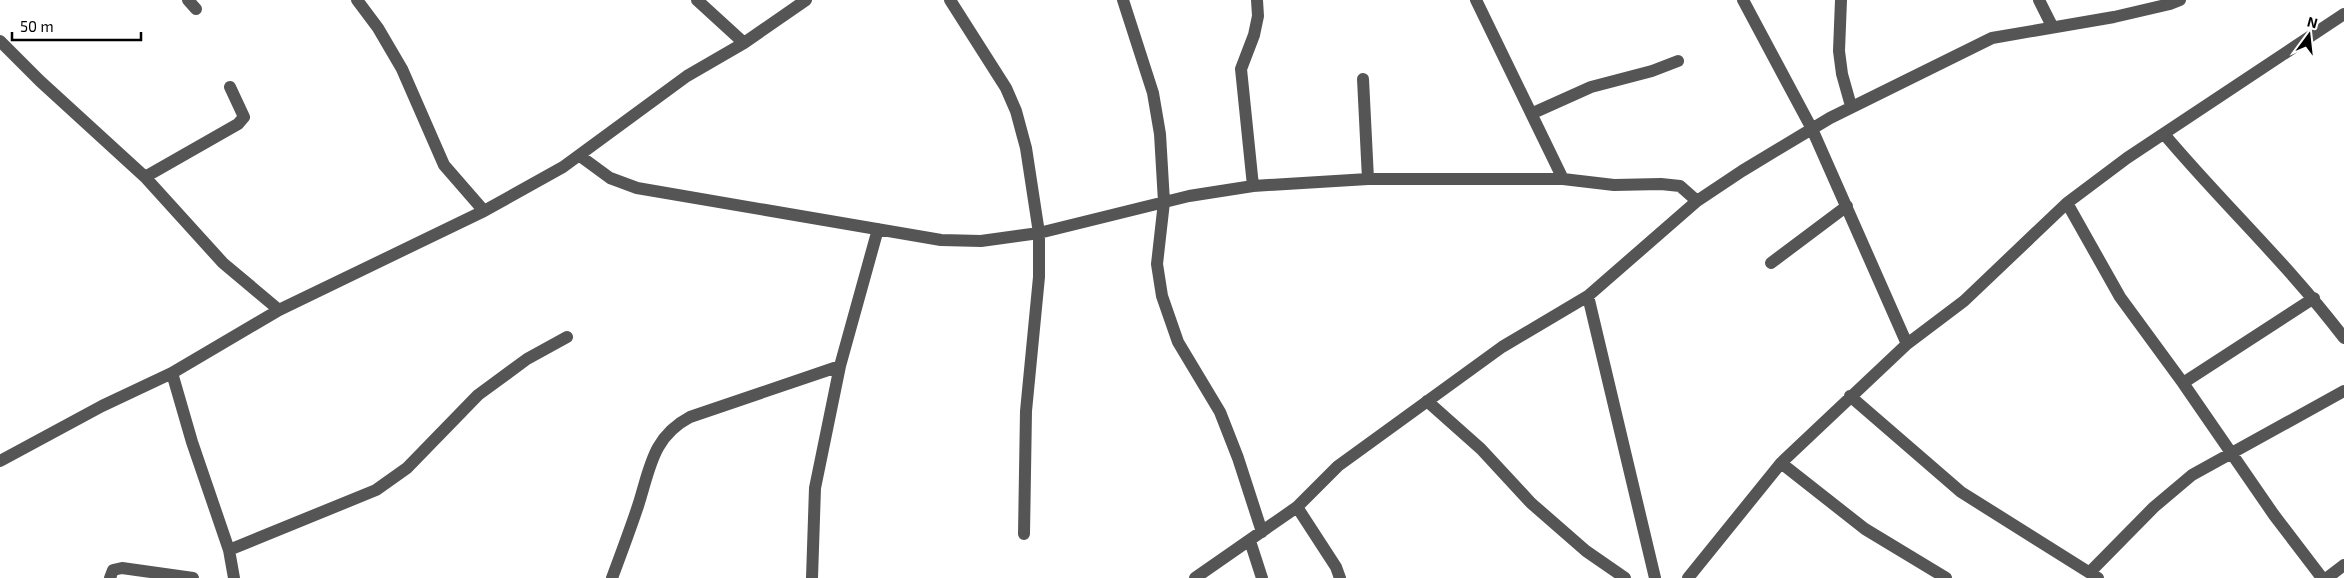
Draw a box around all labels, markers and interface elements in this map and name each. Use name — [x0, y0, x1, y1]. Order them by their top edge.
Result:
scale bar — [12, 10, 141, 42]
north arrow — [2284, 10, 2334, 60]
text: N — [2305, 12, 2320, 31]
text: 50 m — [20, 17, 54, 35]

